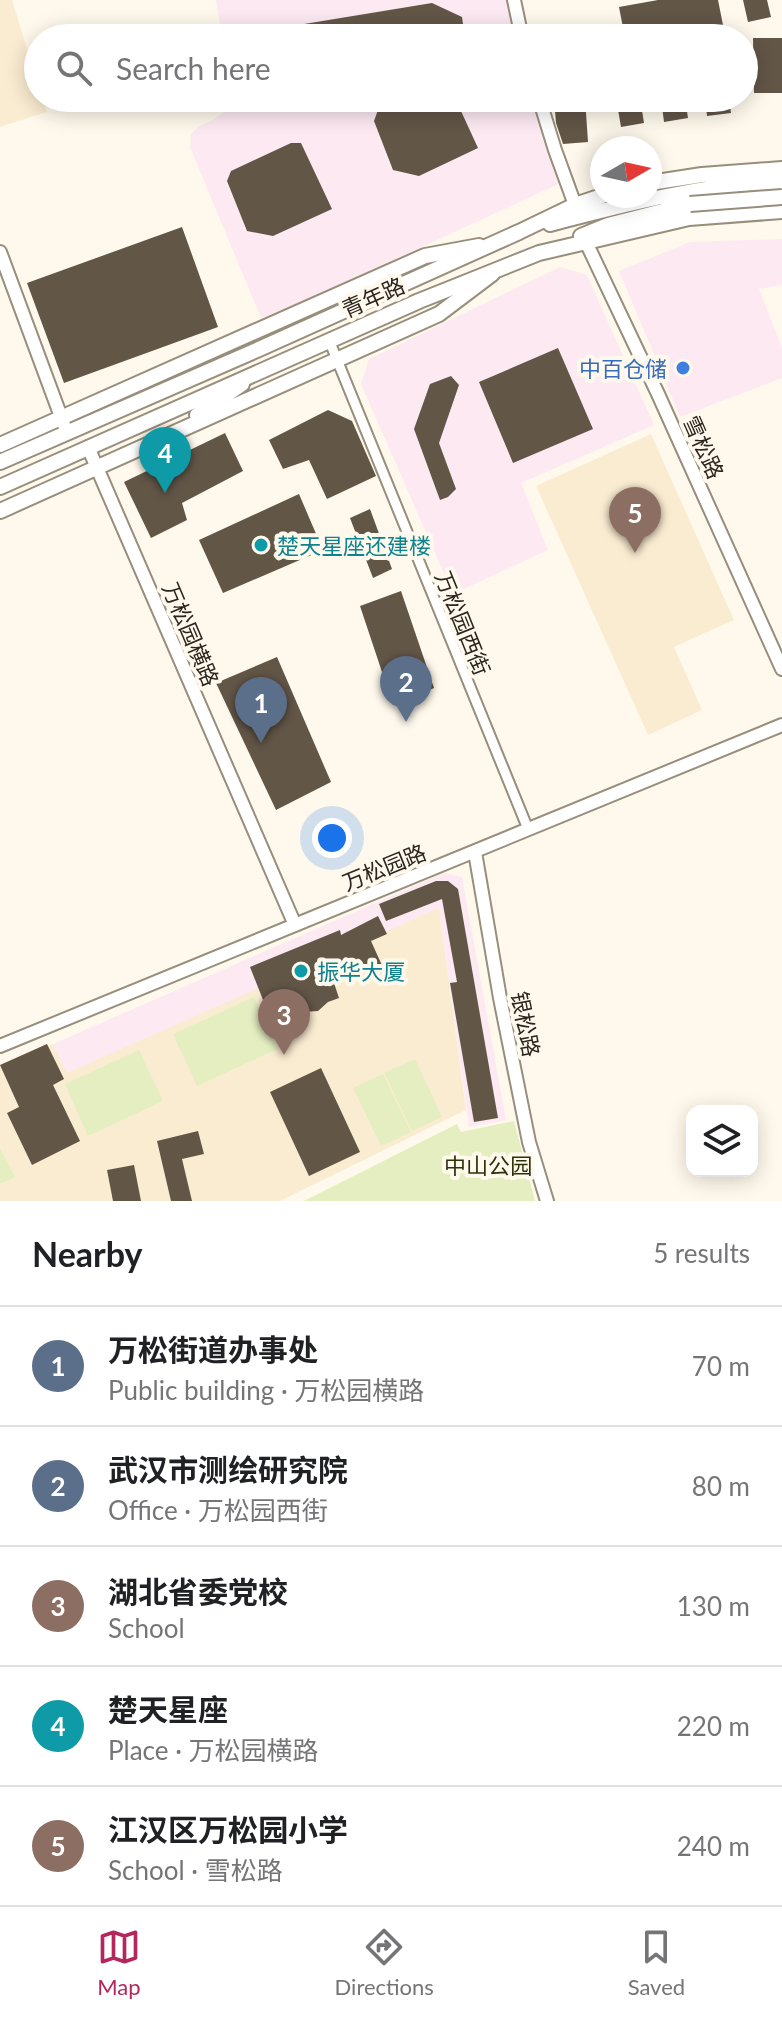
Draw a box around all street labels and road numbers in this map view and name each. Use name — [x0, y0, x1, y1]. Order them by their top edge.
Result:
street label: 青年路 — [337, 271, 409, 323]
street label: 雪松路 — [678, 411, 730, 483]
street label: 万松园西街 — [430, 567, 496, 679]
street label: 万松园横路 — [157, 578, 225, 690]
street label: 万松园路 — [338, 838, 430, 896]
street label: 银松路 — [506, 989, 546, 1059]

